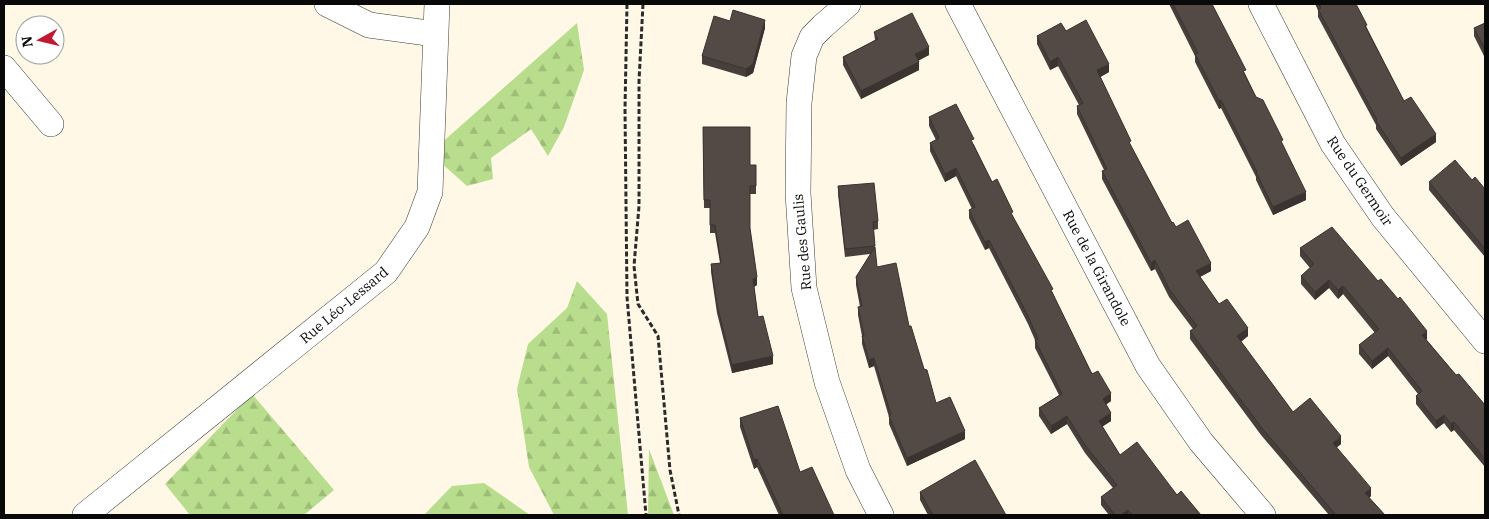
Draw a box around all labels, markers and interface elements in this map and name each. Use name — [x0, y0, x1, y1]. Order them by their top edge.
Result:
north arrow — [15, 15, 65, 65]
text: N — [17, 35, 37, 49]
street label: Rue du Germoir — [1323, 133, 1397, 230]
street label: Rue des Gaulis — [789, 193, 815, 291]
street label: Rue de la Girandole — [1059, 207, 1135, 329]
street label: Rue Léo-Lessard — [296, 262, 392, 347]

